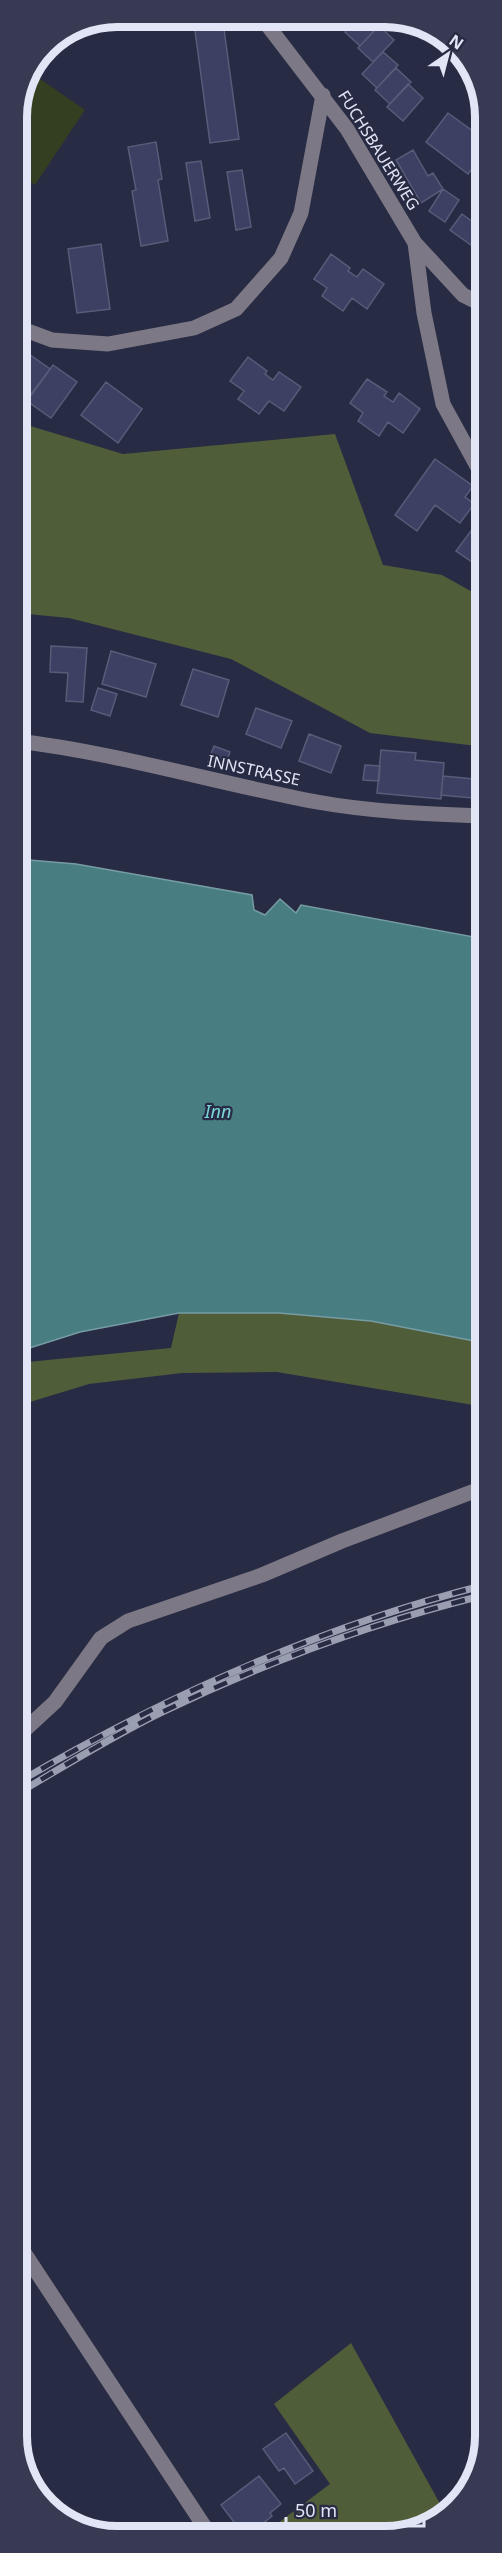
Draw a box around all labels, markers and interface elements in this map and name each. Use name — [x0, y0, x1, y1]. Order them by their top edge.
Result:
north arrow — [418, 24, 478, 84]
text: N — [445, 29, 468, 54]
street label: FUCHSBAUERWEG — [333, 86, 425, 214]
street label: INNSTRASSE — [206, 749, 302, 791]
water label: Inn — [204, 1099, 231, 1123]
scale bar — [286, 2490, 424, 2528]
text: 50 m — [295, 2498, 337, 2522]

